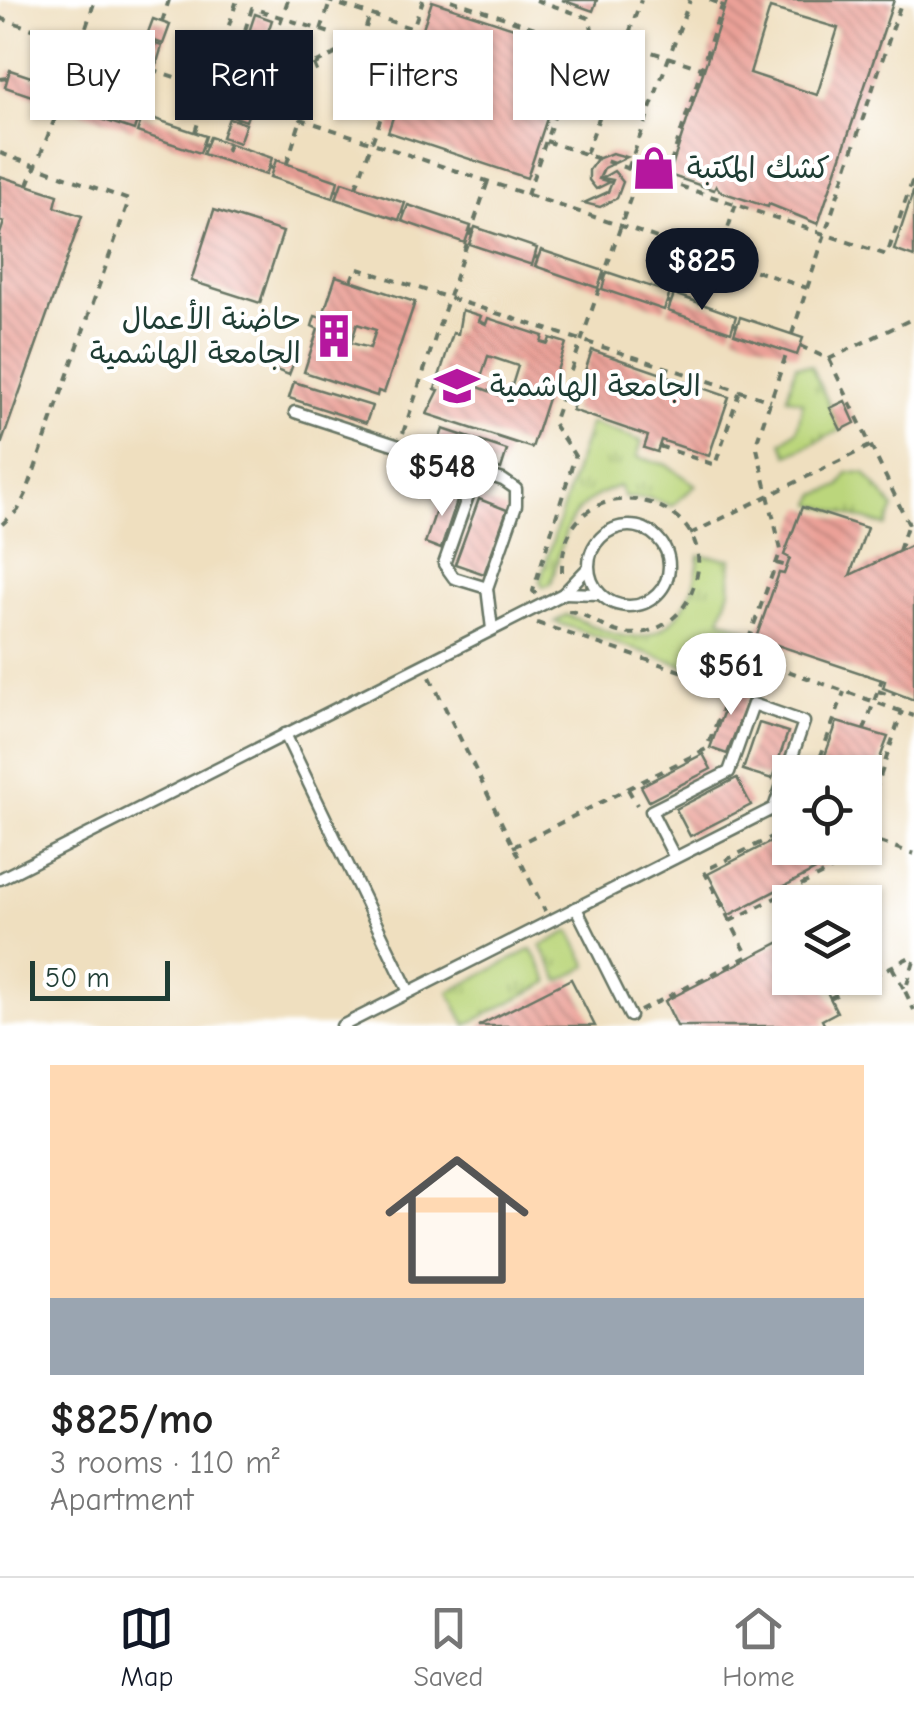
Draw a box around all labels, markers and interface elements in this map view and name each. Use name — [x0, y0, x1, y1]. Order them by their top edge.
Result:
chip: Buy — [30, 30, 155, 120]
chip: Rent — [175, 30, 313, 120]
chip: Filters — [333, 30, 493, 120]
chip: New — [513, 30, 645, 120]
shop icon: كشك المكتبة — [630, 144, 678, 192]
place label: كشك المكتبة — [687, 151, 830, 186]
pin: $825 — [643, 228, 761, 313]
text: $825 — [668, 242, 736, 279]
place label: حاضنة الأعمال الجامعة الهاشمية — [90, 299, 301, 371]
building icon: حاضنة الأعمال الجامعة الهاشمية — [310, 312, 358, 360]
school or university icon: الجامعة الهاشمية — [433, 362, 481, 410]
place label: الجامعة الهاشمية — [490, 369, 701, 404]
pin: $548 — [383, 434, 501, 519]
text: $548 — [408, 448, 476, 485]
pin: $561 — [672, 633, 790, 718]
text: $561 — [698, 647, 764, 684]
map controls — [772, 755, 882, 995]
button: locate — [772, 755, 882, 865]
button: layers — [772, 885, 882, 995]
scale bar — [30, 956, 170, 1000]
text: 50 m — [45, 962, 110, 994]
icon: home — [367, 1130, 547, 1310]
text: $825/mo — [50, 1395, 214, 1444]
text: 3 rooms · 110 m² — [50, 1444, 280, 1481]
text: Apartment — [50, 1481, 193, 1518]
tab: Map — [119, 1601, 174, 1693]
tab: Saved — [413, 1601, 483, 1693]
tab: Home — [722, 1601, 795, 1693]

